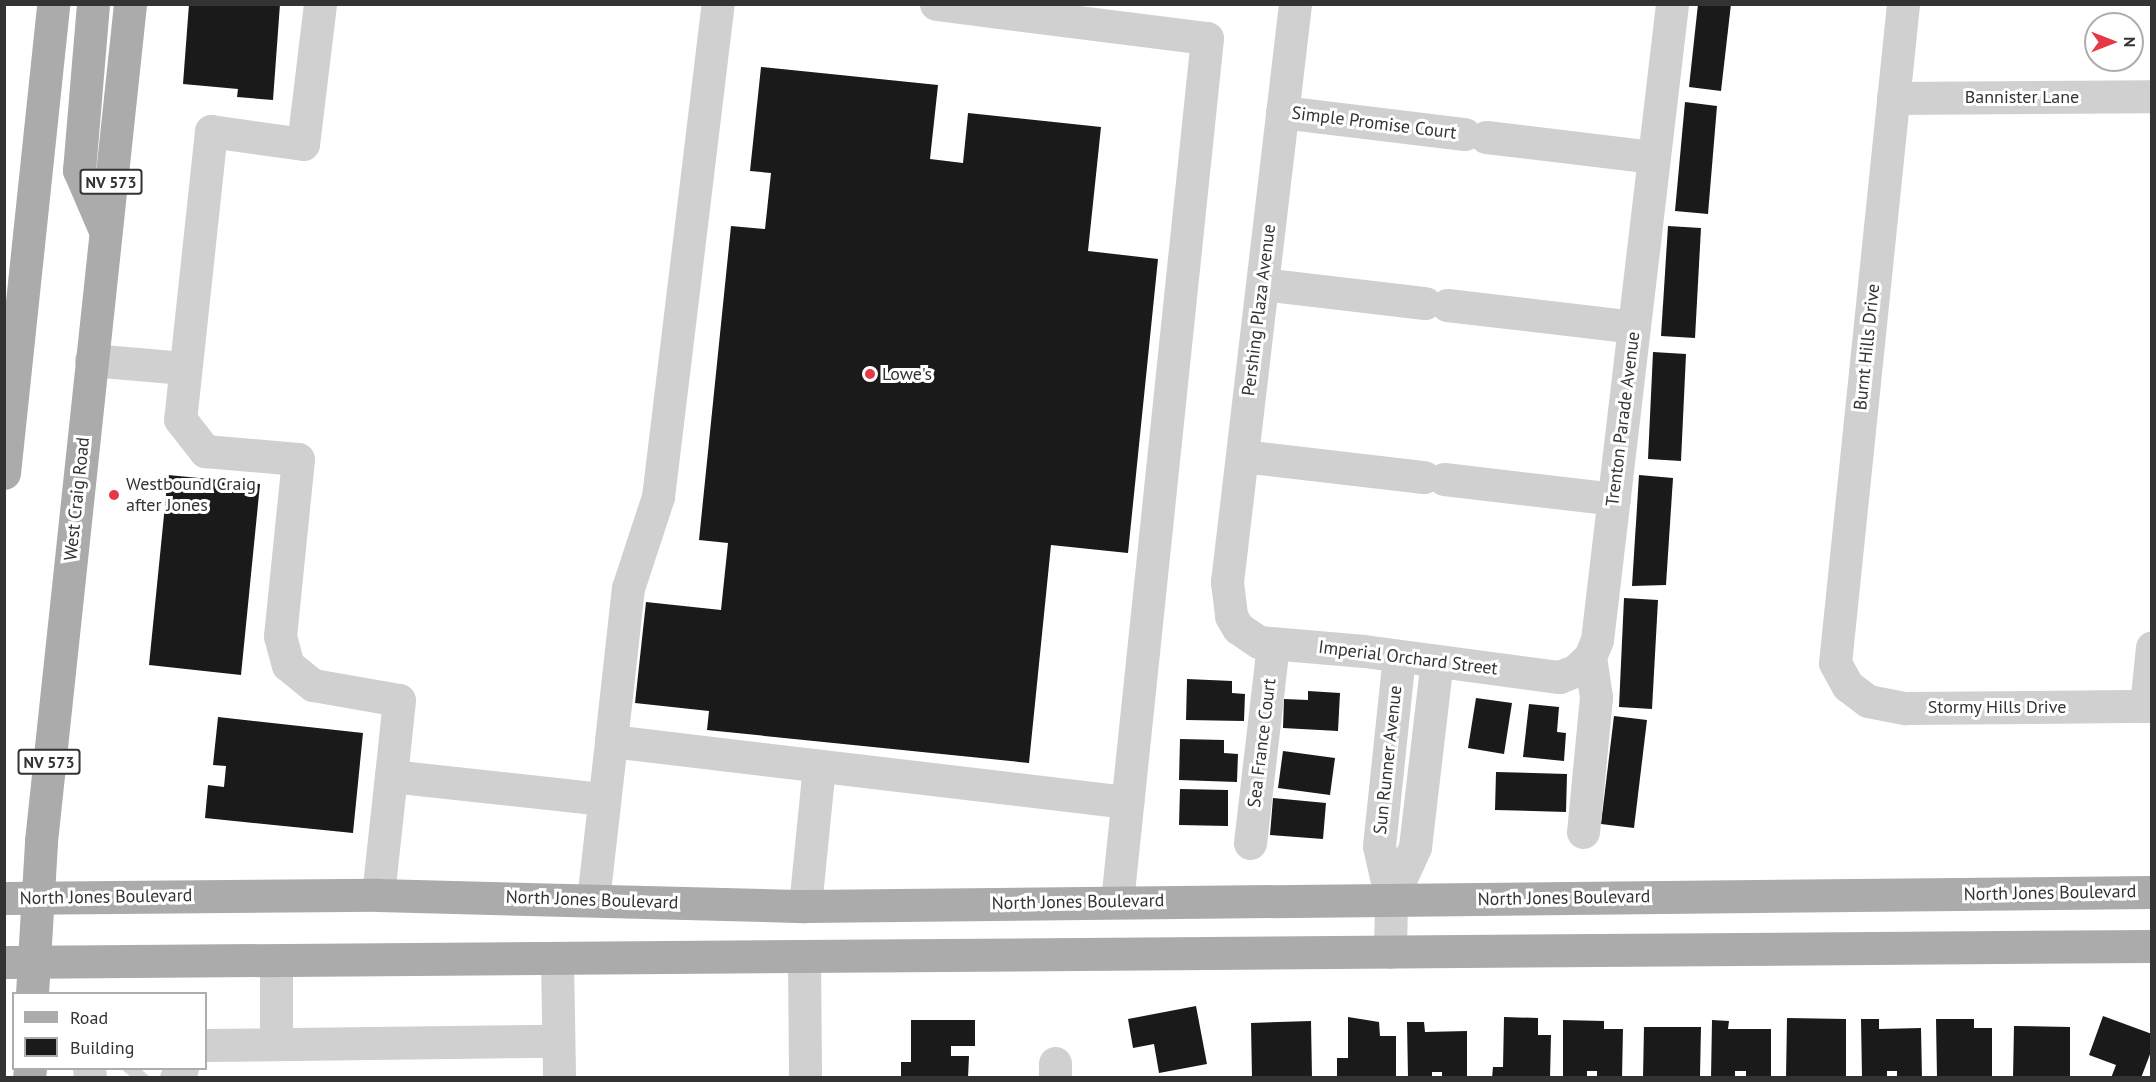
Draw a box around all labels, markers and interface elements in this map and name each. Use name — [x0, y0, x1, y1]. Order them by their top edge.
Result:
north arrow — [2084, 12, 2144, 72]
text: N — [2120, 37, 2140, 47]
street label: Bannister Lane — [1965, 86, 2079, 108]
street label: Simple Promise Court — [1290, 102, 1458, 144]
road number: NV 573 — [78, 169, 144, 195]
street label: Pershing Plaza Avenue — [1238, 223, 1280, 397]
street label: Burnt Hills Drive — [1850, 283, 1884, 411]
street label: Trenton Parade Avenue — [1602, 330, 1644, 508]
place label: Lowe's — [882, 363, 932, 385]
marker: Lowe's — [863, 367, 877, 381]
street label: West Craig Road — [60, 436, 94, 562]
place label: Westbound Craig after Jones — [126, 474, 256, 516]
marker: Westbound Craig after Jones — [107, 488, 121, 502]
street label: Imperial Orchard Street — [1317, 636, 1499, 680]
street label: Sea France Court — [1243, 677, 1281, 809]
street label: Sun Runner Avenue — [1369, 684, 1407, 836]
street label: Stormy Hills Drive — [1927, 696, 2067, 718]
road number: NV 573 — [16, 749, 82, 775]
street label: North Jones Boulevard — [1963, 881, 2137, 905]
street label: North Jones Boulevard — [19, 885, 193, 909]
street label: North Jones Boulevard — [505, 886, 679, 914]
street label: North Jones Boulevard — [1477, 886, 1651, 910]
street label: North Jones Boulevard — [991, 890, 1165, 914]
legend — [12, 992, 207, 1070]
text: Road — [70, 1006, 108, 1029]
text: Building — [70, 1036, 134, 1059]

